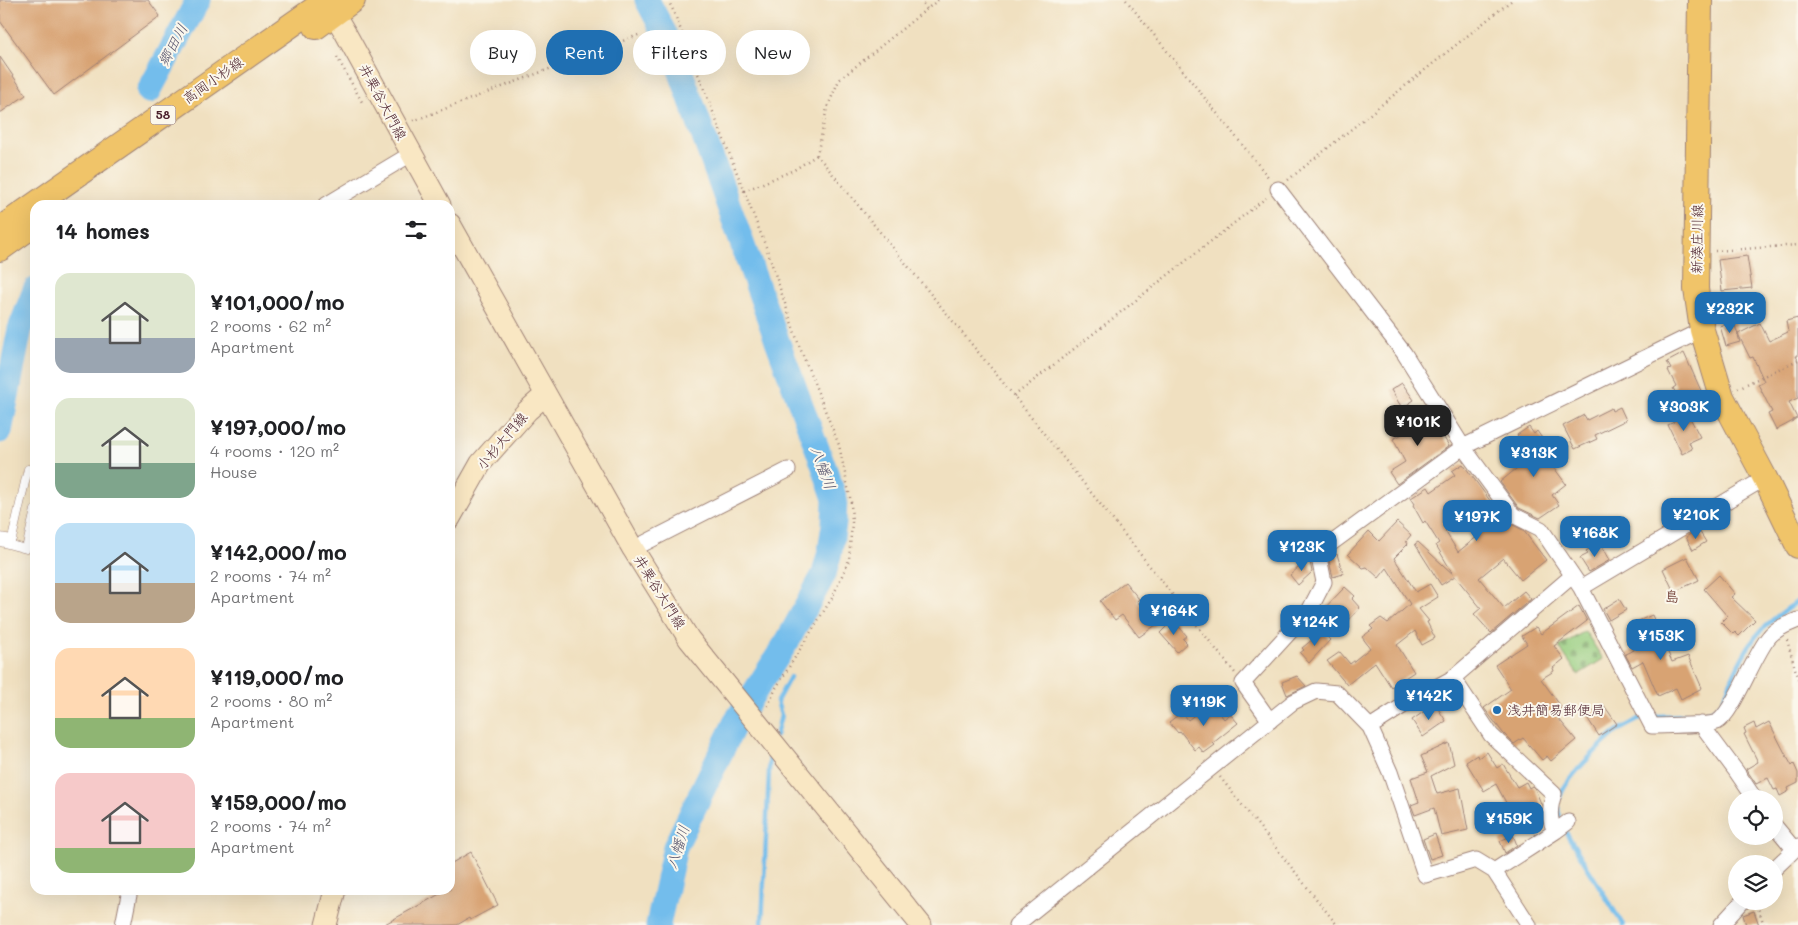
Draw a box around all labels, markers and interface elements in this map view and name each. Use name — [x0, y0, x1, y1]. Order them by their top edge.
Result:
water label: 郷田川 — [153, 20, 192, 69]
chip: Buy — [470, 30, 536, 75]
chip: Rent — [546, 30, 623, 75]
chip: Filters — [633, 30, 726, 75]
chip: New — [736, 30, 810, 75]
street label: 高岡小杉線 — [179, 52, 247, 107]
street label: 井栗谷大門線 — [355, 60, 412, 143]
road number: 58 — [150, 106, 176, 124]
street label: 新湊庄川線 — [1686, 204, 1707, 274]
icon: filters — [402, 216, 430, 244]
text: 14 homes — [55, 217, 150, 244]
text: ¥101,000/mo — [210, 288, 345, 315]
pin: ¥232K — [1695, 292, 1765, 334]
icon: home — [95, 293, 155, 353]
text: ¥232K — [1706, 297, 1754, 318]
text: 2 rooms · 62 m² — [210, 315, 331, 336]
text: Apartment — [210, 336, 295, 357]
pin: ¥303K — [1649, 390, 1719, 432]
text: ¥303K — [1659, 395, 1709, 416]
pin: ¥101K — [1383, 404, 1453, 447]
street label: 小杉大門線 — [472, 408, 531, 474]
text: ¥101K — [1395, 410, 1441, 431]
text: ¥197,000/mo — [210, 413, 346, 440]
icon: home — [95, 418, 155, 478]
pin: ¥313K — [1499, 436, 1569, 478]
text: 4 rooms · 120 m² — [210, 440, 339, 461]
text: ¥313K — [1510, 441, 1558, 462]
water label: 八幡川 — [807, 443, 841, 492]
text: House — [210, 461, 257, 482]
pin: ¥210K — [1661, 498, 1731, 540]
pin: ¥197K — [1442, 500, 1512, 542]
text: ¥210K — [1672, 503, 1720, 524]
text: ¥197K — [1454, 505, 1500, 526]
pin: ¥168K — [1560, 516, 1630, 558]
text: ¥168K — [1571, 521, 1619, 542]
pin: ¥123K — [1267, 530, 1337, 572]
text: ¥123K — [1279, 535, 1325, 556]
text: ¥142,000/mo — [210, 538, 347, 565]
icon: home — [95, 543, 155, 603]
street label: 井栗谷大門線 — [630, 551, 691, 632]
text: 2 rooms · 74 m² — [210, 565, 331, 586]
text: Apartment — [210, 586, 295, 607]
district label: 島 — [1664, 586, 1680, 606]
pin: ¥164K — [1139, 594, 1209, 636]
text: ¥164K — [1150, 599, 1198, 620]
pin: ¥124K — [1280, 604, 1350, 647]
text: ¥124K — [1291, 610, 1339, 631]
pin: ¥153K — [1626, 618, 1696, 661]
text: ¥153K — [1637, 624, 1685, 645]
text: ¥119,000/mo — [210, 663, 344, 690]
icon: home — [95, 668, 155, 728]
pin: ¥142K — [1394, 678, 1464, 721]
pin: ¥119K — [1169, 684, 1239, 727]
text: ¥142K — [1405, 684, 1453, 705]
text: 2 rooms · 80 m² — [210, 690, 332, 711]
text: ¥119K — [1182, 690, 1226, 711]
place label: 浅井簡易郵便局 — [1507, 700, 1605, 719]
marker: 浅井簡易郵便局 — [1491, 704, 1503, 716]
text: Apartment — [210, 711, 295, 732]
text: ¥159,000/mo — [210, 788, 347, 815]
map controls — [1728, 790, 1783, 910]
button: locate — [1728, 790, 1783, 845]
icon: home — [95, 793, 155, 853]
pin: ¥159K — [1474, 802, 1544, 844]
text: ¥159K — [1485, 807, 1533, 828]
text: 2 rooms · 74 m² — [210, 815, 331, 836]
water label: 八幡川 — [661, 822, 694, 871]
text: Apartment — [210, 836, 295, 857]
button: layers — [1728, 855, 1783, 910]

